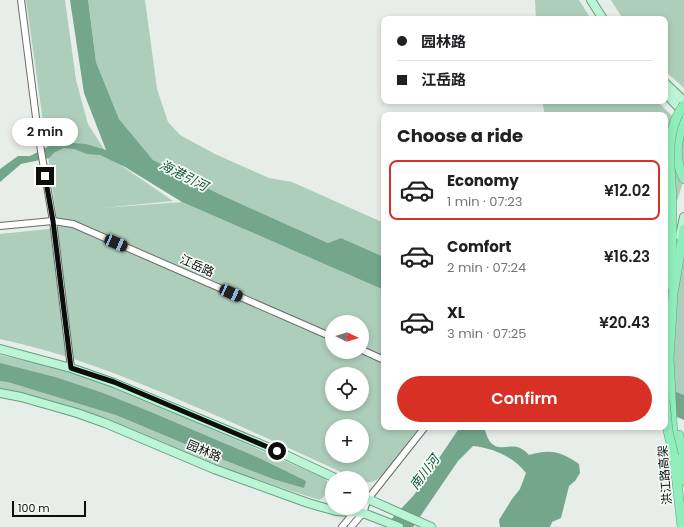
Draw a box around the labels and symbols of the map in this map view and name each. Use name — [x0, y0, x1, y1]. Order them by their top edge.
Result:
callout: 2 min — [12, 118, 78, 146]
water label: 海港引河 — [156, 155, 214, 197]
route end — [36, 167, 54, 185]
car — [103, 233, 129, 253]
street label: 江岳路 — [177, 250, 217, 281]
car — [218, 283, 244, 303]
north arrow — [325, 315, 369, 359]
street label: 园林路 — [184, 436, 224, 465]
route start — [268, 442, 286, 460]
street label: 洪江路高架 — [653, 444, 676, 506]
water label: 南川河 — [405, 449, 446, 494]
scale bar — [12, 499, 86, 518]

